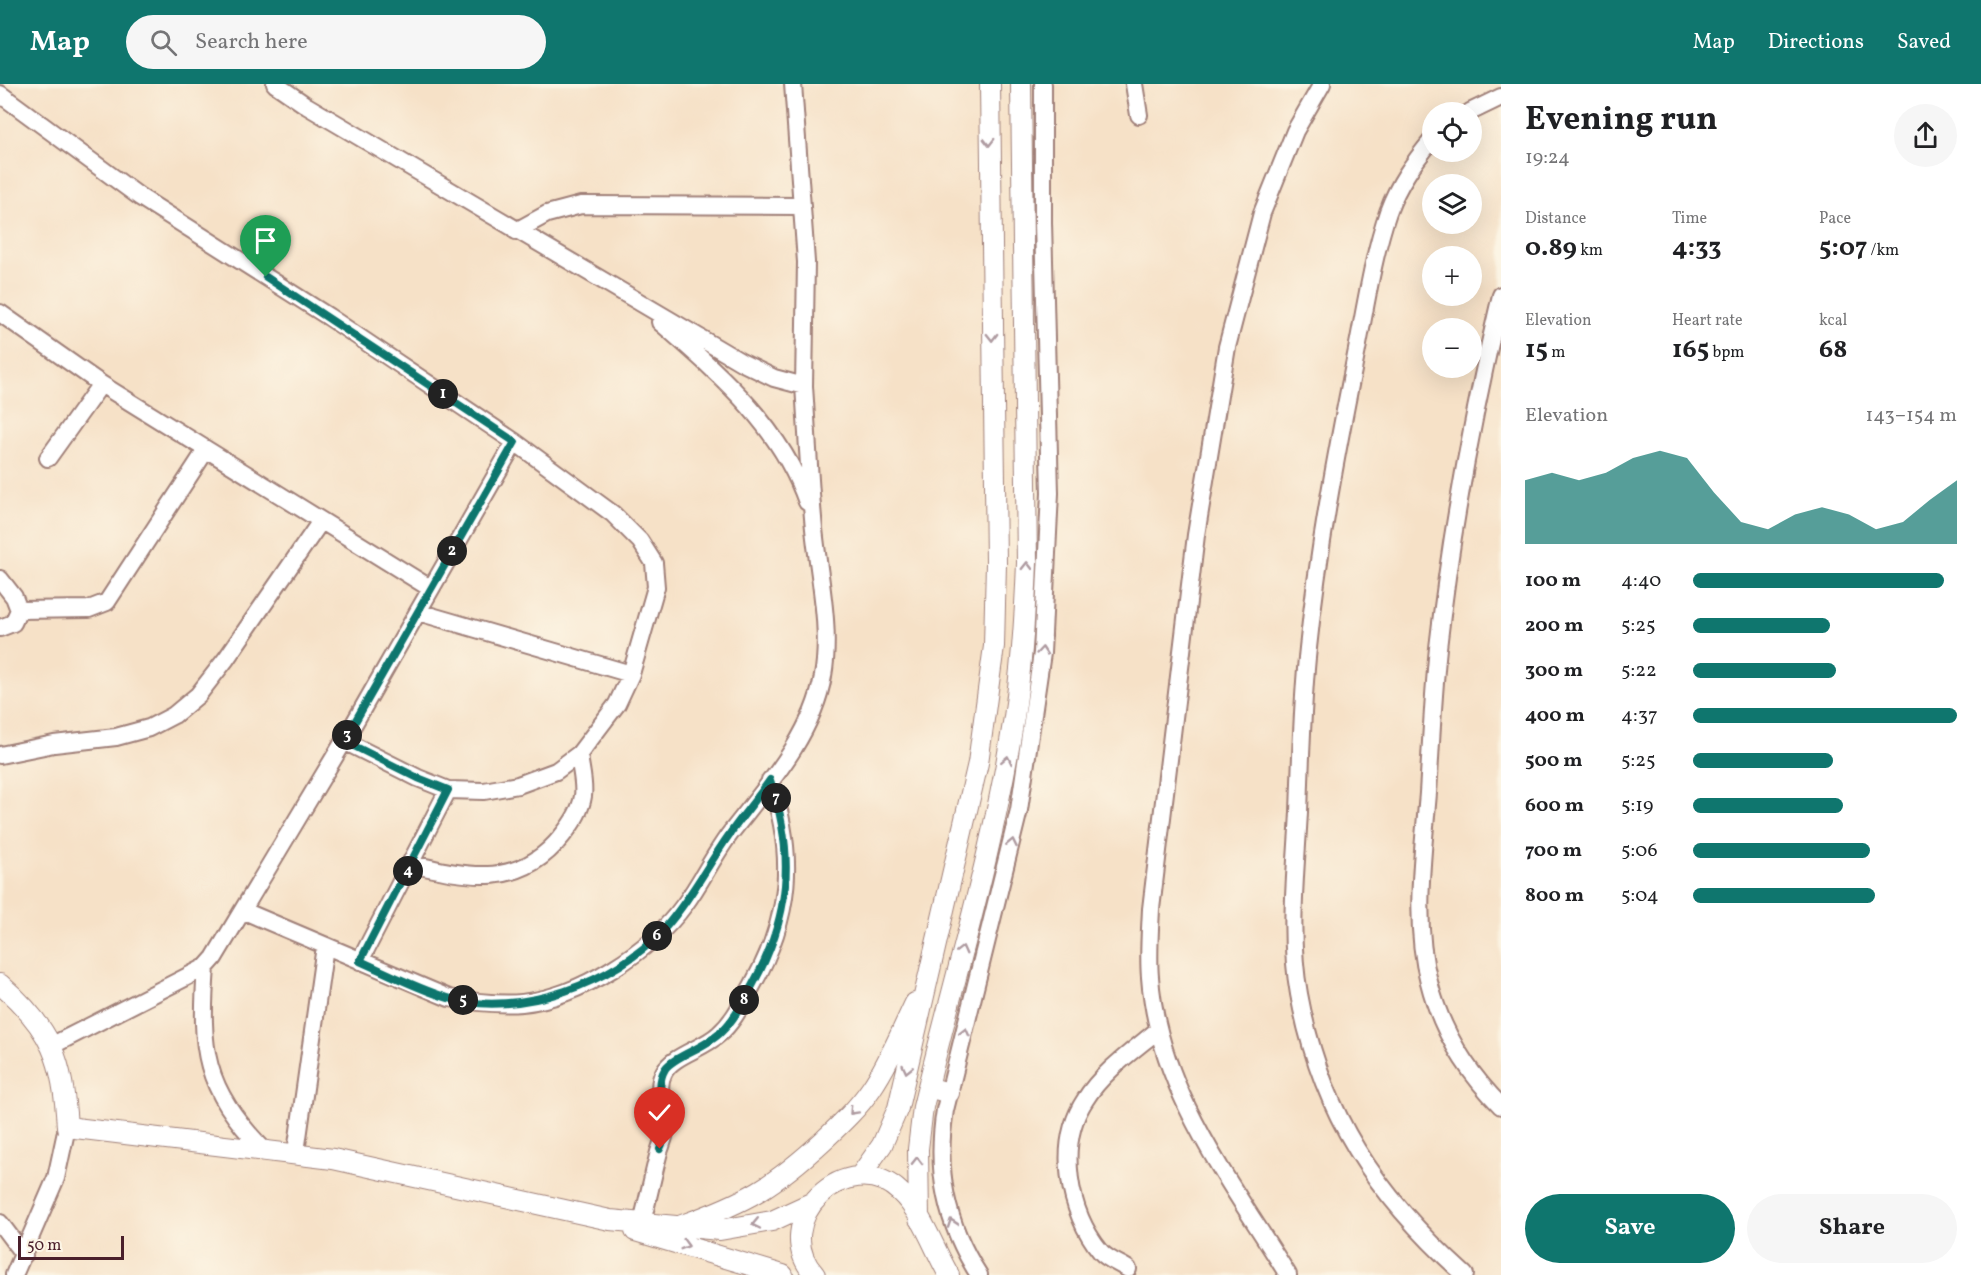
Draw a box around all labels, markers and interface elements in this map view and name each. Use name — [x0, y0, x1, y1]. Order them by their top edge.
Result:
search box — [126, 15, 546, 69]
text: Map — [30, 23, 90, 62]
icon: search — [147, 26, 180, 59]
text: Search here — [195, 27, 308, 58]
text: Map — [1693, 28, 1735, 57]
text: Directions — [1768, 28, 1864, 57]
text: Saved — [1897, 28, 1951, 57]
text: Evening run — [1525, 98, 1718, 144]
map controls — [1422, 102, 1482, 378]
button: locate — [1422, 102, 1482, 162]
button: share — [1894, 104, 1957, 167]
one-way arrow — [983, 138, 995, 147]
text: 19:24 — [1525, 144, 1570, 172]
button: layers — [1422, 174, 1482, 234]
text: Distance — [1525, 208, 1586, 230]
text: Time — [1672, 208, 1707, 230]
text: Pace — [1819, 208, 1851, 230]
pin — [240, 215, 291, 277]
icon: arrive — [249, 224, 282, 257]
text: 0.89 — [1525, 230, 1577, 266]
text: 4:33 — [1672, 230, 1722, 266]
text: 5:07 — [1819, 230, 1867, 266]
text: km — [1577, 240, 1603, 262]
text: /km — [1867, 240, 1899, 262]
button: + — [1422, 246, 1482, 306]
text: Elevation — [1525, 310, 1592, 332]
text: Heart rate — [1672, 310, 1743, 332]
text: kcal — [1819, 310, 1847, 332]
button: − — [1422, 318, 1482, 378]
text: 15 — [1525, 332, 1548, 368]
text: 165 — [1672, 332, 1709, 368]
text: 68 — [1819, 332, 1847, 368]
one-way arrow — [986, 333, 998, 342]
text: m — [1548, 342, 1565, 364]
text: bpm — [1709, 342, 1745, 364]
pin: 1 — [428, 379, 458, 409]
text: 1 — [440, 383, 446, 405]
text: Elevation — [1525, 402, 1608, 430]
text: 143–154 m — [1866, 402, 1957, 430]
pin: 2 — [437, 536, 467, 566]
text: 2 — [448, 540, 456, 562]
one-way arrow — [1020, 562, 1033, 571]
text: 100 m — [1525, 567, 1581, 595]
text: 4:40 — [1621, 567, 1661, 595]
text: 200 m — [1525, 612, 1583, 640]
text: 5:25 — [1621, 612, 1656, 640]
one-way arrow — [1035, 646, 1048, 655]
text: 300 m — [1525, 657, 1583, 685]
text: 5:22 — [1621, 657, 1657, 685]
text: 400 m — [1525, 702, 1585, 730]
text: 4:37 — [1621, 702, 1658, 730]
pin: 3 — [332, 720, 362, 750]
text: 3 — [343, 724, 351, 746]
text: 500 m — [1525, 747, 1583, 775]
text: 5:25 — [1621, 747, 1656, 775]
one-way arrow — [1000, 755, 1013, 765]
pin: 7 — [761, 783, 791, 813]
text: 7 — [772, 787, 780, 809]
text: 600 m — [1525, 792, 1584, 820]
text: 5:19 — [1621, 792, 1653, 820]
text: 700 m — [1525, 837, 1582, 865]
text: 5:06 — [1621, 837, 1658, 865]
one-way arrow — [1005, 838, 1018, 848]
pin: 4 — [393, 856, 423, 886]
text: 4 — [403, 860, 413, 882]
text: 800 m — [1525, 882, 1584, 910]
text: 5:04 — [1621, 882, 1659, 910]
pin: 6 — [642, 921, 672, 951]
text: 6 — [653, 925, 661, 947]
one-way arrow — [955, 945, 967, 956]
pin: 5 — [448, 985, 478, 1015]
pin: 8 — [729, 985, 759, 1015]
text: 5 — [459, 989, 467, 1011]
text: 8 — [740, 989, 748, 1011]
one-way arrow — [957, 1027, 970, 1037]
one-way arrow — [902, 1064, 915, 1074]
pin — [634, 1087, 685, 1149]
icon: check — [643, 1096, 676, 1129]
one-way arrow — [849, 1104, 860, 1115]
one-way arrow — [911, 1156, 924, 1165]
button: Save — [1525, 1194, 1735, 1263]
button: Share — [1747, 1194, 1957, 1263]
one-way arrow — [751, 1217, 761, 1230]
one-way arrow — [947, 1218, 960, 1229]
scale bar — [18, 1233, 124, 1260]
text: 50 m — [27, 1235, 61, 1257]
one-way arrow — [680, 1238, 690, 1251]

